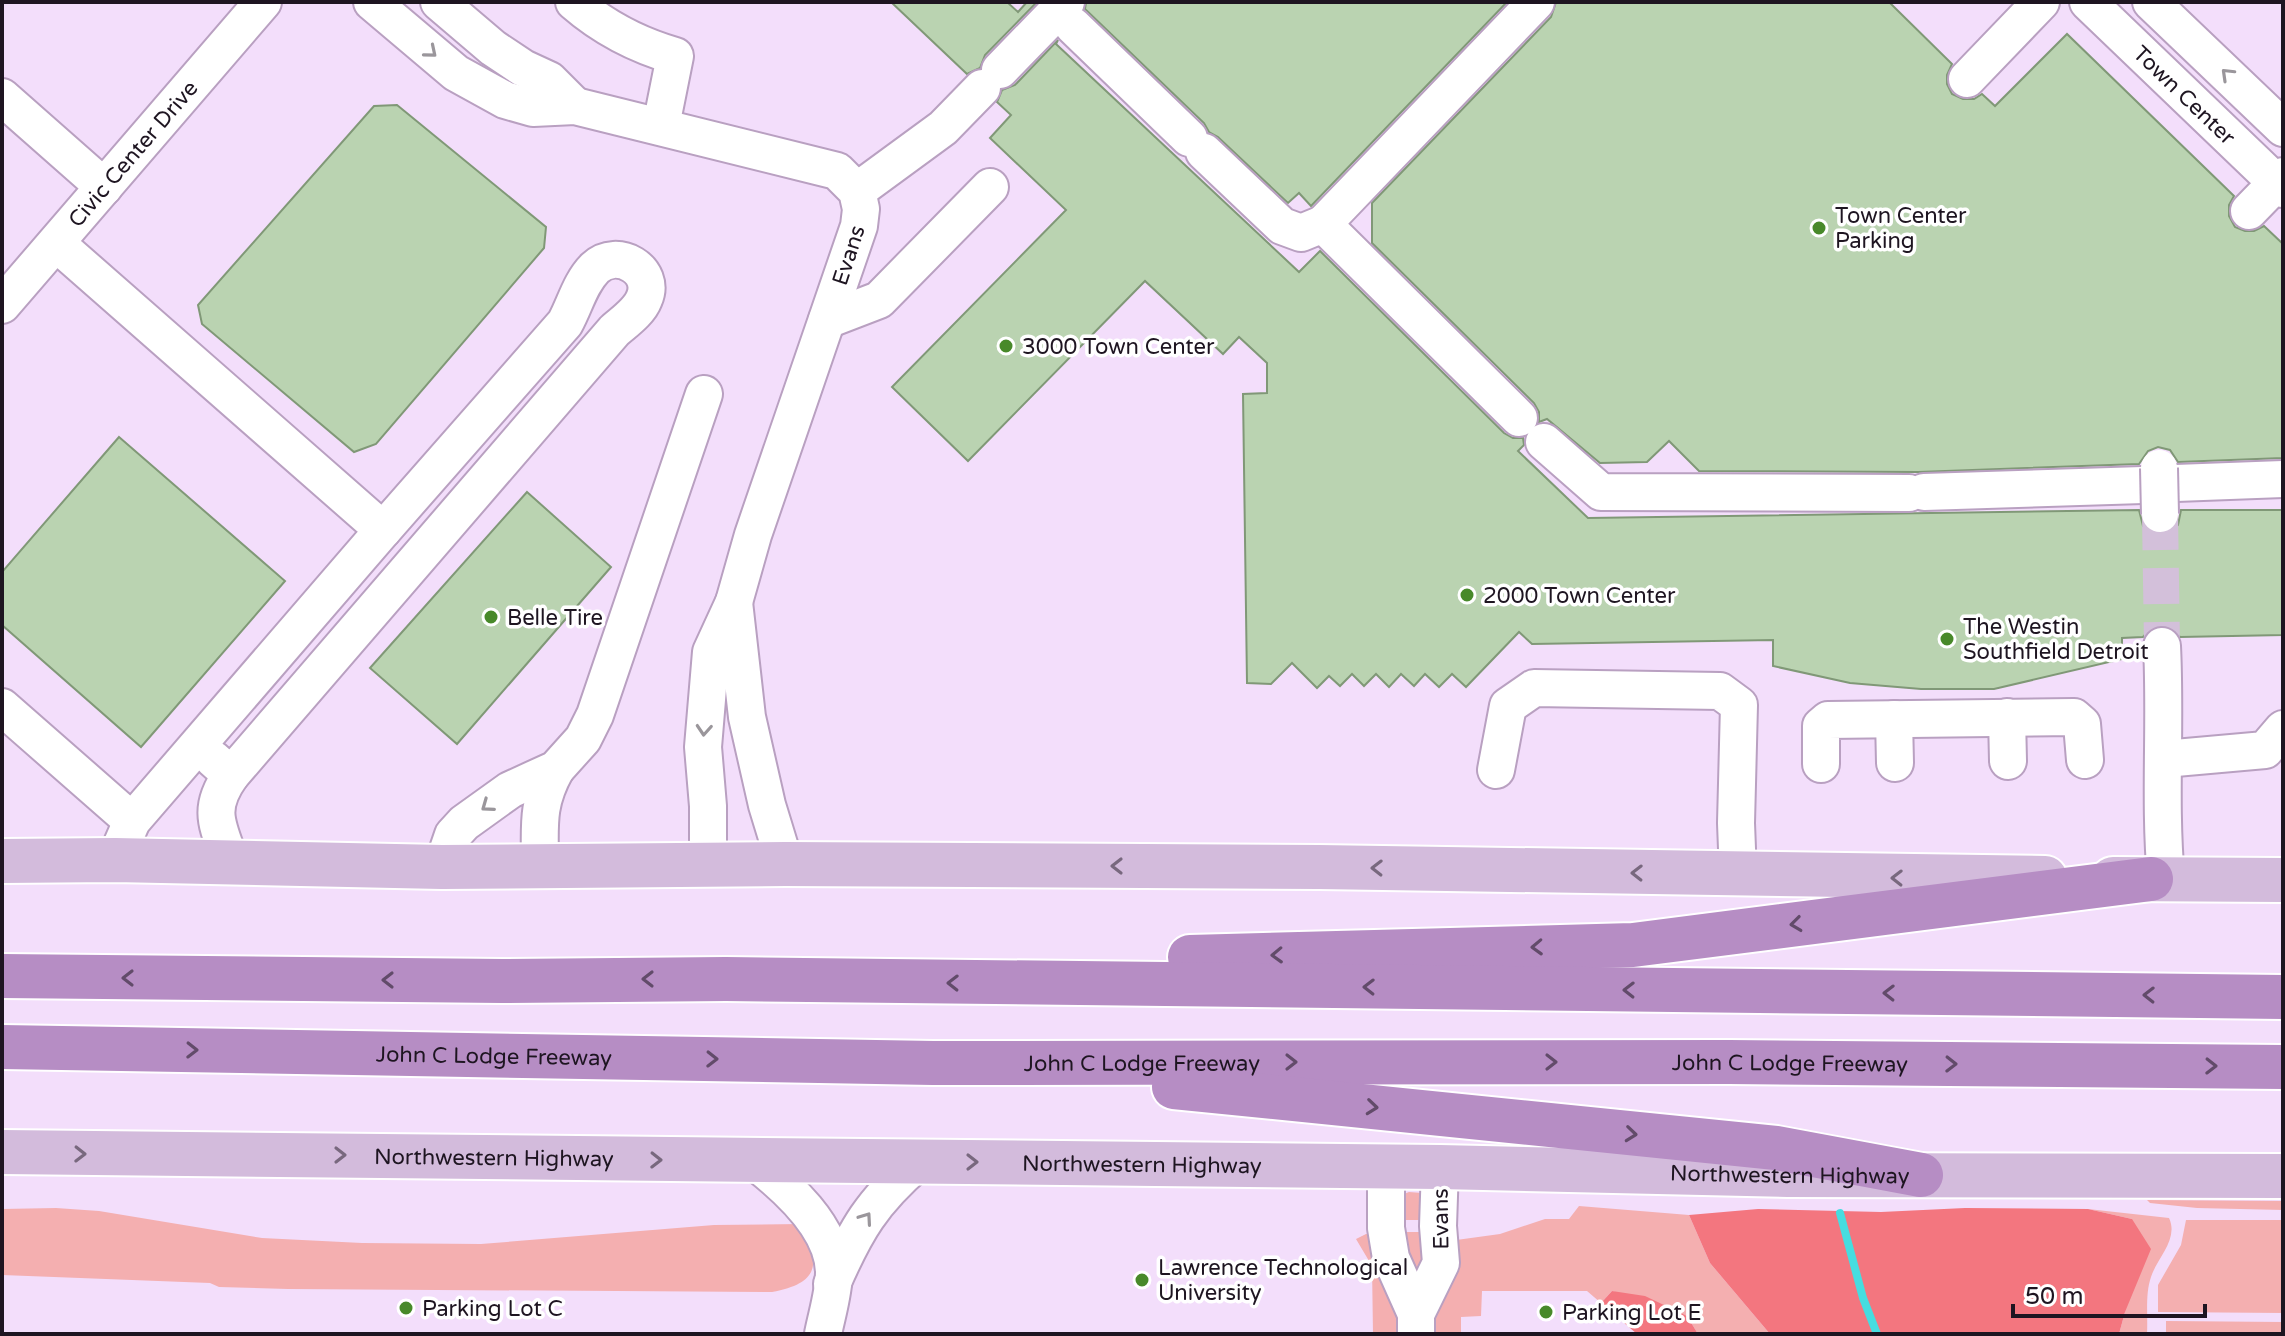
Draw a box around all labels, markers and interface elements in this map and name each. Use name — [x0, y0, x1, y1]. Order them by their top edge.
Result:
street label: Town Center — [2128, 41, 2241, 151]
one-way arrow — [422, 43, 437, 57]
one-way arrow — [2222, 69, 2236, 83]
street label: Civic Center Drive — [63, 76, 204, 233]
place label: Town Center Parking — [1835, 203, 1967, 254]
marker: Town Center Parking — [1810, 219, 1828, 237]
street label: Evans — [827, 222, 871, 289]
place label: 3000 Town Center — [1022, 334, 1215, 360]
marker: 3000 Town Center — [997, 337, 1015, 355]
place label: 2000 Town Center — [1483, 583, 1676, 609]
marker: 2000 Town Center — [1458, 586, 1476, 604]
place label: Belle Tire — [507, 605, 603, 631]
marker: Belle Tire — [482, 608, 500, 626]
place label: The Westin Southfield Detroit — [1963, 614, 2149, 665]
marker: The Westin Southfield Detroit — [1938, 630, 1956, 648]
one-way arrow — [696, 724, 713, 737]
one-way arrow — [482, 796, 496, 811]
one-way arrow — [1110, 857, 1123, 875]
one-way arrow — [1370, 860, 1383, 877]
one-way arrow — [1630, 864, 1643, 882]
one-way arrow — [1890, 869, 1903, 887]
one-way arrow — [1789, 915, 1803, 932]
one-way arrow — [1530, 939, 1543, 956]
one-way arrow — [1270, 946, 1283, 963]
one-way arrow — [121, 969, 134, 987]
one-way arrow — [381, 971, 394, 989]
one-way arrow — [641, 971, 654, 988]
one-way arrow — [946, 974, 959, 992]
one-way arrow — [1362, 979, 1375, 996]
one-way arrow — [1622, 981, 1635, 999]
one-way arrow — [1882, 984, 1895, 1002]
one-way arrow — [2142, 986, 2155, 1004]
one-way arrow — [186, 1041, 199, 1058]
street label: John C Lodge Freeway — [376, 1041, 612, 1071]
one-way arrow — [706, 1050, 719, 1068]
street label: John C Lodge Freeway — [1672, 1050, 1908, 1078]
street label: John C Lodge Freeway — [1024, 1051, 1260, 1077]
one-way arrow — [1285, 1053, 1298, 1071]
one-way arrow — [1545, 1053, 1558, 1071]
one-way arrow — [1945, 1055, 1958, 1073]
one-way arrow — [2205, 1057, 2218, 1075]
one-way arrow — [1366, 1099, 1379, 1116]
one-way arrow — [1625, 1125, 1638, 1142]
street label: Northwestern Highway — [374, 1144, 614, 1172]
one-way arrow — [74, 1145, 87, 1163]
one-way arrow — [334, 1147, 347, 1164]
one-way arrow — [650, 1151, 663, 1168]
street label: Northwestern Highway — [1022, 1151, 1262, 1179]
one-way arrow — [966, 1153, 979, 1171]
street label: Northwestern Highway — [1670, 1160, 1910, 1189]
street label: Evans — [1427, 1188, 1455, 1250]
one-way arrow — [856, 1212, 871, 1226]
place label: Lawrence Technological University — [1158, 1255, 1408, 1306]
scale bar — [2013, 1268, 2205, 1318]
marker: Lawrence Technological University — [1133, 1271, 1151, 1289]
text: 50 m — [2025, 1282, 2083, 1311]
place label: Parking Lot C — [422, 1296, 563, 1322]
marker: Parking Lot C — [397, 1299, 415, 1317]
place label: Parking Lot E — [1562, 1300, 1702, 1326]
marker: Parking Lot E — [1537, 1303, 1555, 1321]

